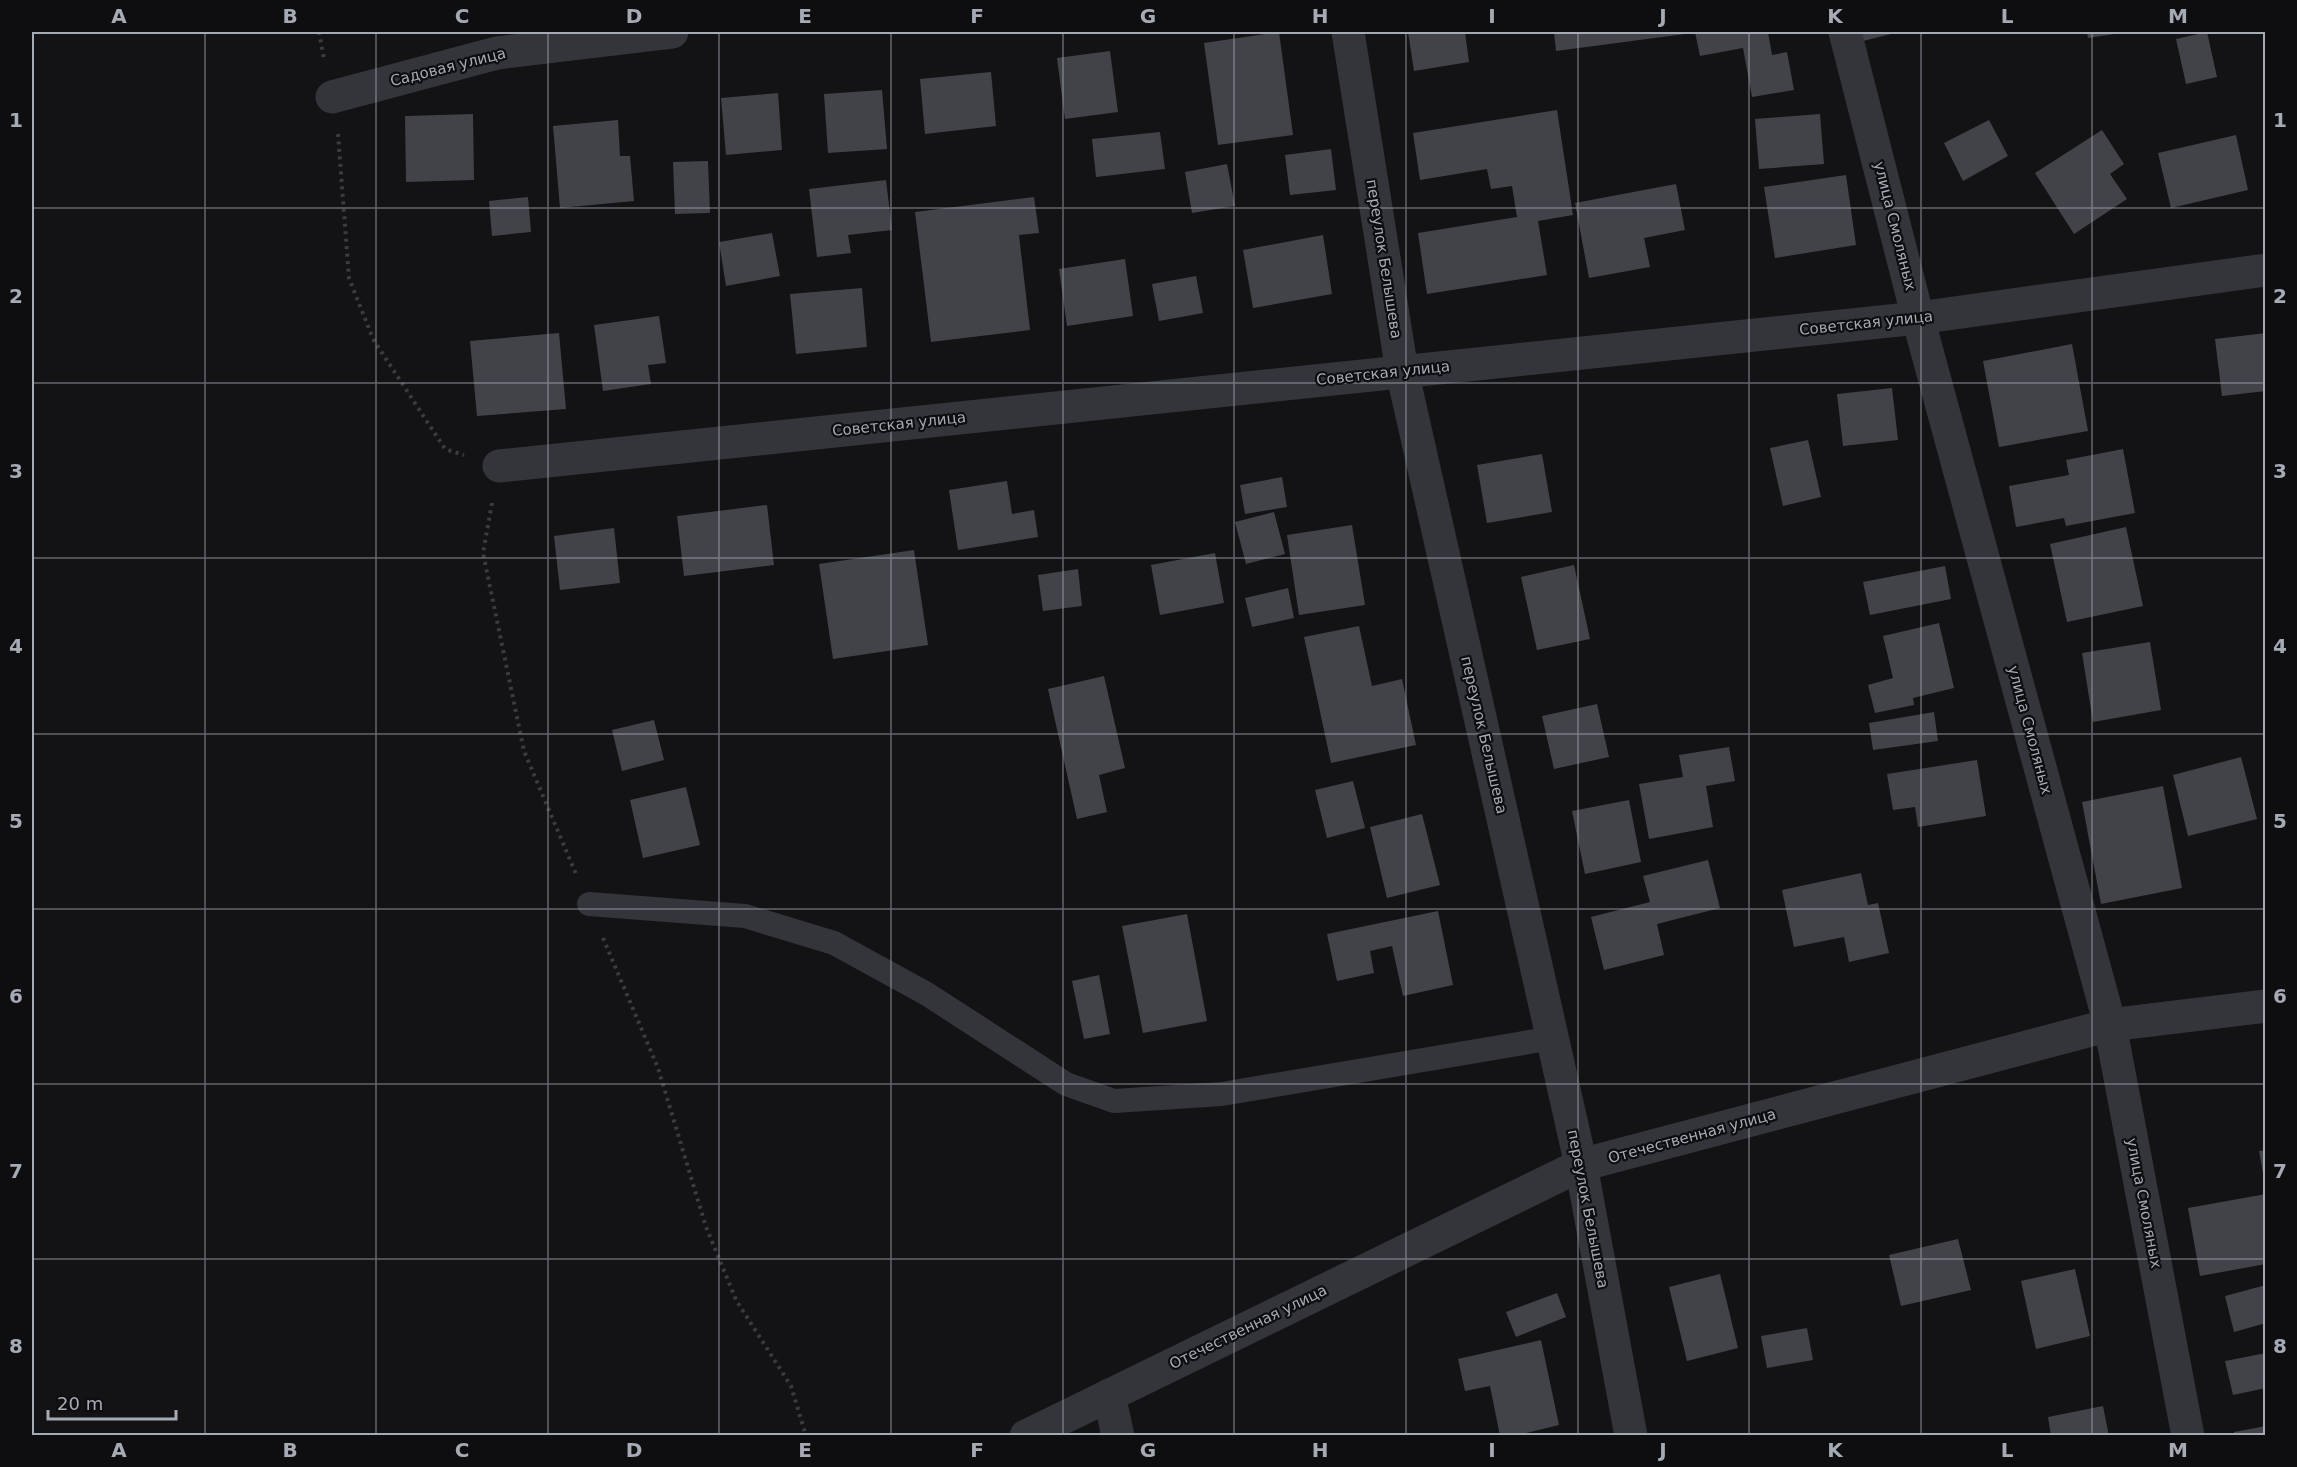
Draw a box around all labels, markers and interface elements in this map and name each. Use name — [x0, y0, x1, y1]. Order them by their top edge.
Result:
text: A — [111, 4, 127, 28]
text: B — [282, 4, 298, 28]
text: C — [455, 4, 469, 28]
text: D — [626, 4, 642, 28]
text: E — [798, 4, 812, 28]
text: F — [970, 4, 984, 28]
text: G — [1140, 4, 1156, 28]
text: H — [1312, 4, 1328, 28]
text: I — [1488, 4, 1496, 28]
text: J — [1657, 4, 1667, 28]
text: K — [1827, 4, 1844, 28]
text: L — [2001, 4, 2014, 28]
text: M — [2168, 4, 2188, 28]
street label: Садовая улица — [388, 44, 508, 90]
text: 1 — [9, 108, 23, 132]
text: 1 — [2273, 108, 2287, 132]
street label: улица Смоляных — [1870, 160, 1920, 293]
street label: переулок Белышева — [1363, 178, 1405, 340]
text: 2 — [9, 284, 23, 308]
text: 2 — [2273, 284, 2287, 308]
street label: Советская улица — [1798, 307, 1934, 339]
street label: Советская улица — [1315, 357, 1451, 389]
street label: Советская улица — [831, 408, 967, 440]
text: 3 — [9, 459, 23, 483]
text: 3 — [2273, 459, 2287, 483]
text: 4 — [9, 634, 23, 658]
text: 4 — [2273, 634, 2287, 658]
street label: переулок Белышева — [1457, 654, 1511, 816]
street label: улица Смоляных — [2004, 664, 2056, 796]
text: 5 — [9, 809, 23, 833]
text: 5 — [2273, 809, 2287, 833]
text: 6 — [9, 984, 23, 1008]
text: 6 — [2273, 984, 2287, 1008]
street label: Отечественная улица — [1606, 1105, 1778, 1167]
street label: переулок Белышева — [1564, 1128, 1612, 1290]
street label: улица Смоляных — [2123, 1136, 2165, 1270]
text: 7 — [9, 1159, 23, 1183]
text: 7 — [2273, 1159, 2287, 1183]
street label: Отечественная улица — [1166, 1281, 1330, 1373]
text: 8 — [9, 1334, 23, 1358]
text: 8 — [2273, 1334, 2287, 1358]
scale bar — [48, 1383, 176, 1421]
text: 20 m — [57, 1393, 103, 1414]
text: A — [111, 1438, 127, 1462]
text: B — [282, 1438, 298, 1462]
text: C — [455, 1438, 469, 1462]
text: D — [626, 1438, 642, 1462]
text: E — [798, 1438, 812, 1462]
text: F — [970, 1438, 984, 1462]
text: G — [1140, 1438, 1156, 1462]
text: H — [1312, 1438, 1328, 1462]
text: I — [1488, 1438, 1496, 1462]
text: J — [1657, 1438, 1667, 1462]
text: K — [1827, 1438, 1844, 1462]
text: L — [2001, 1438, 2014, 1462]
text: M — [2168, 1438, 2188, 1462]

